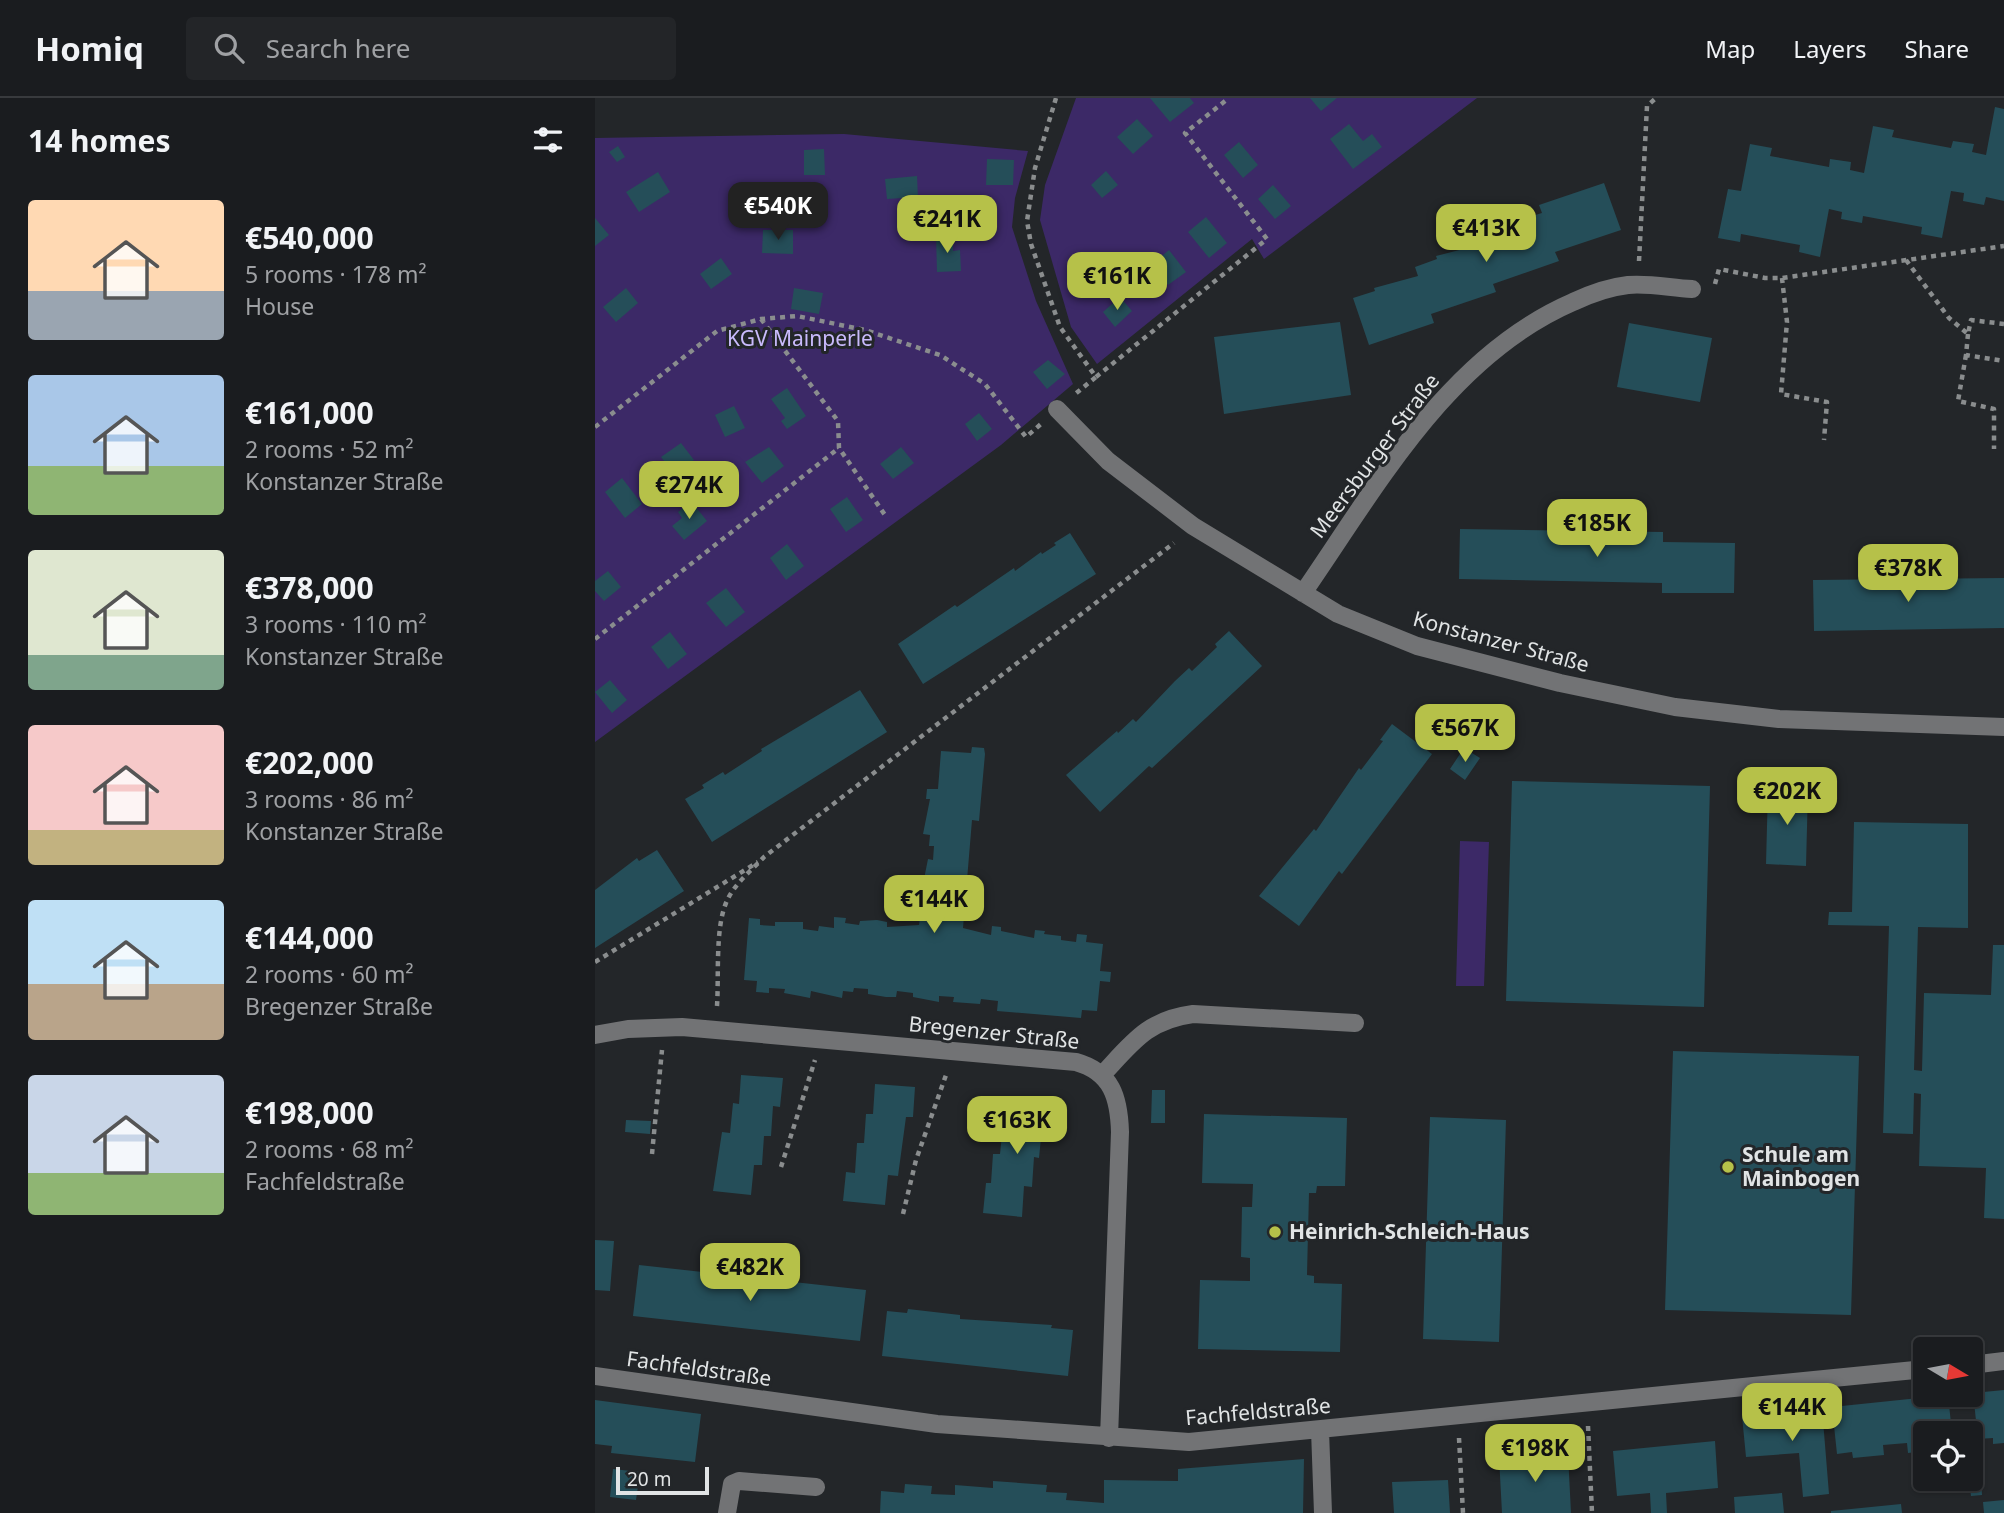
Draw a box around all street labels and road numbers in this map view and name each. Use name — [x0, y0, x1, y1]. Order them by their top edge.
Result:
street label: Meersburger Straße — [1303, 368, 1445, 543]
street label: Konstanzer Straße — [1410, 604, 1592, 678]
street label: Bregenzer Straße — [907, 1009, 1081, 1055]
street label: Fachfeldstraße — [625, 1344, 773, 1392]
street label: Fachfeldstraße — [1184, 1391, 1332, 1431]

